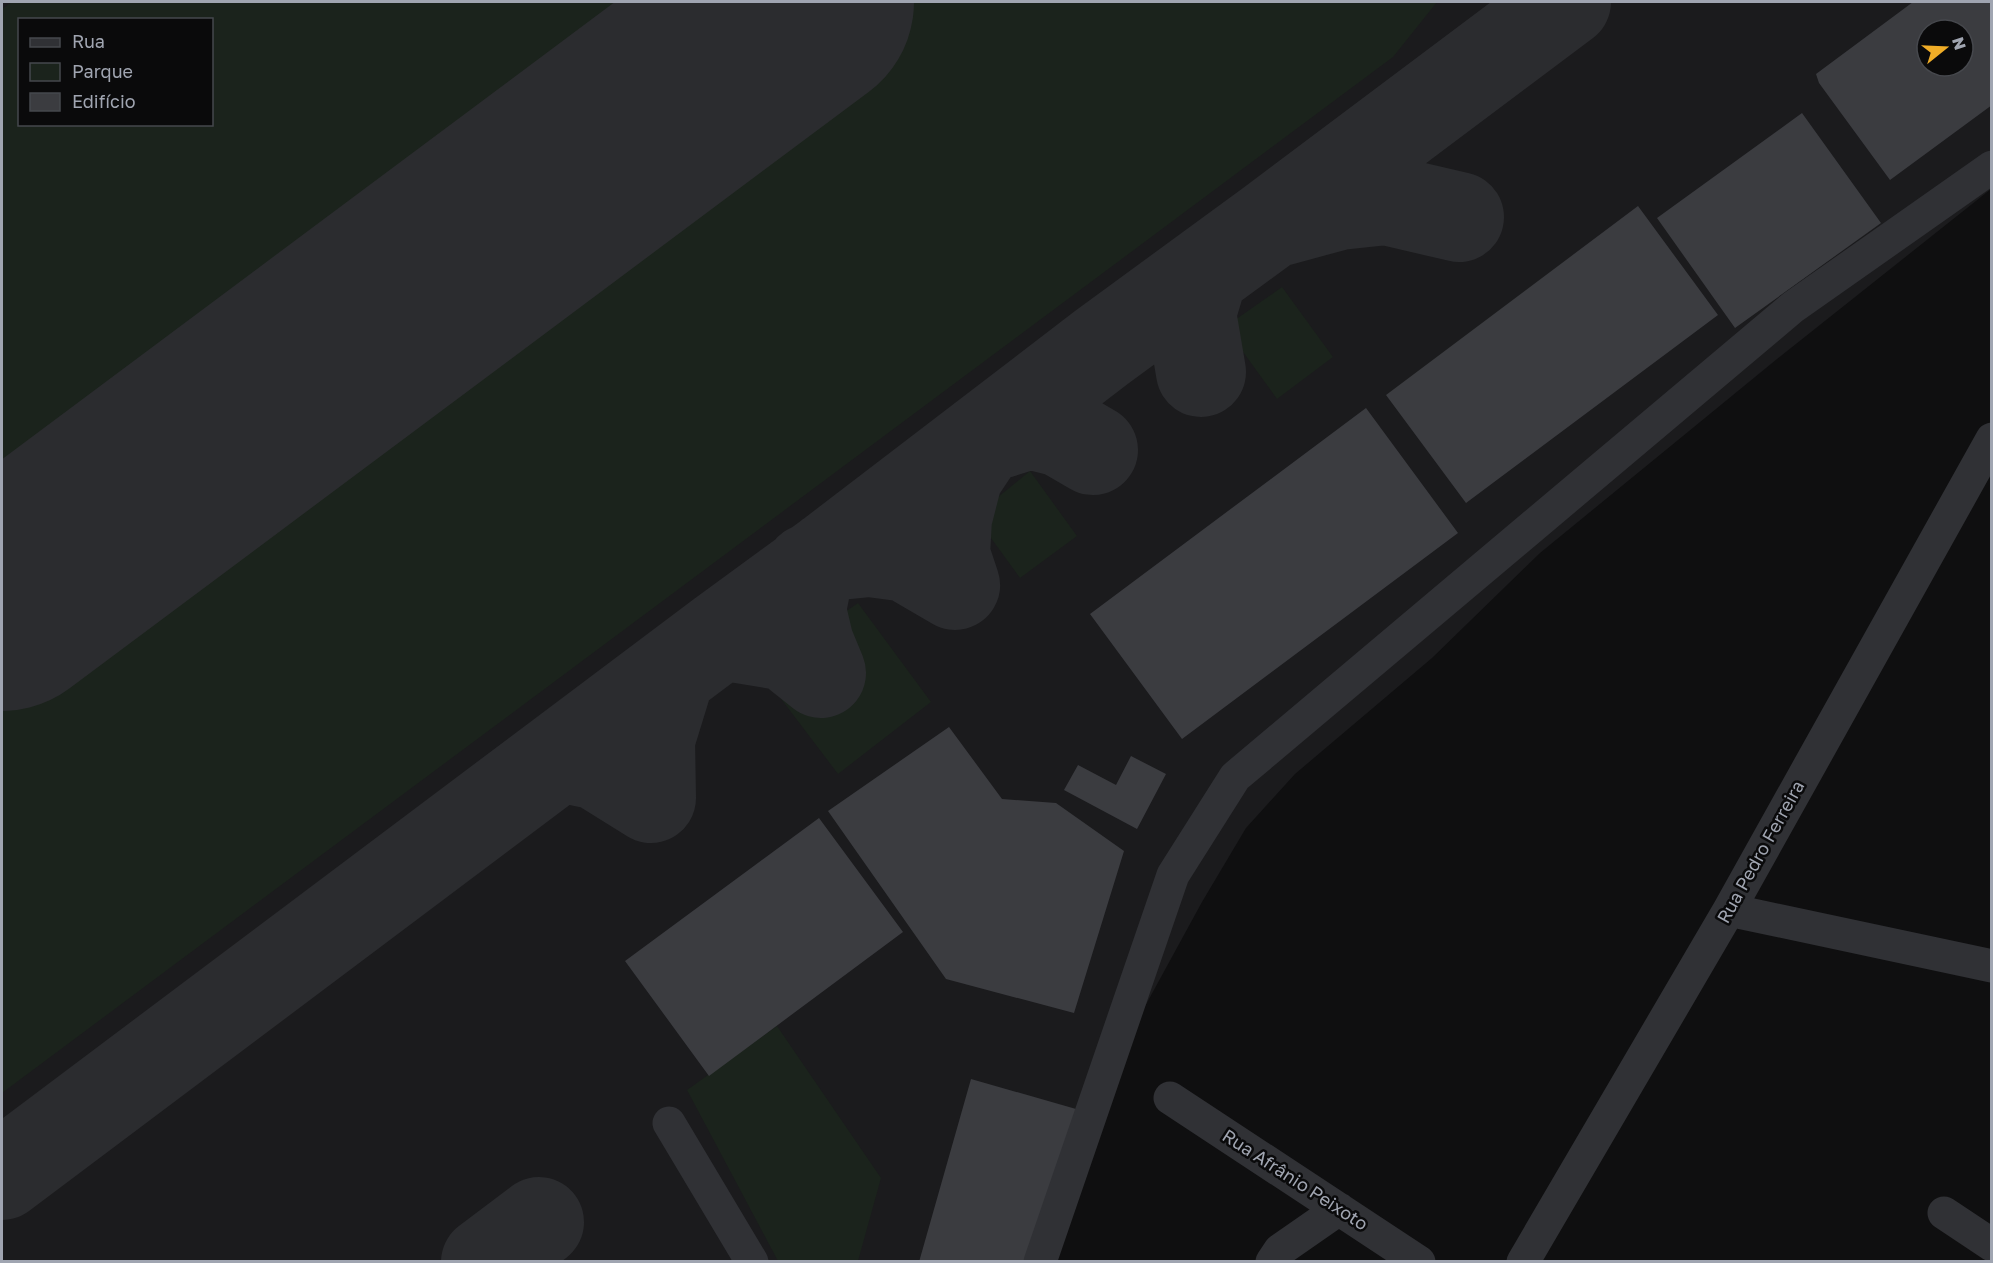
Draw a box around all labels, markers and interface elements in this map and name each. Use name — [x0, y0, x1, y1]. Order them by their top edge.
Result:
legend — [18, 18, 213, 126]
north arrow — [1915, 18, 1975, 78]
text: Rua — [72, 30, 105, 52]
text: N — [1948, 34, 1971, 52]
text: Parque — [72, 60, 133, 82]
text: Edifício — [72, 90, 136, 112]
street label: Rua Pedro Ferreira — [1712, 776, 1808, 927]
street label: Rua Afrânio Peixoto — [1219, 1124, 1372, 1234]

